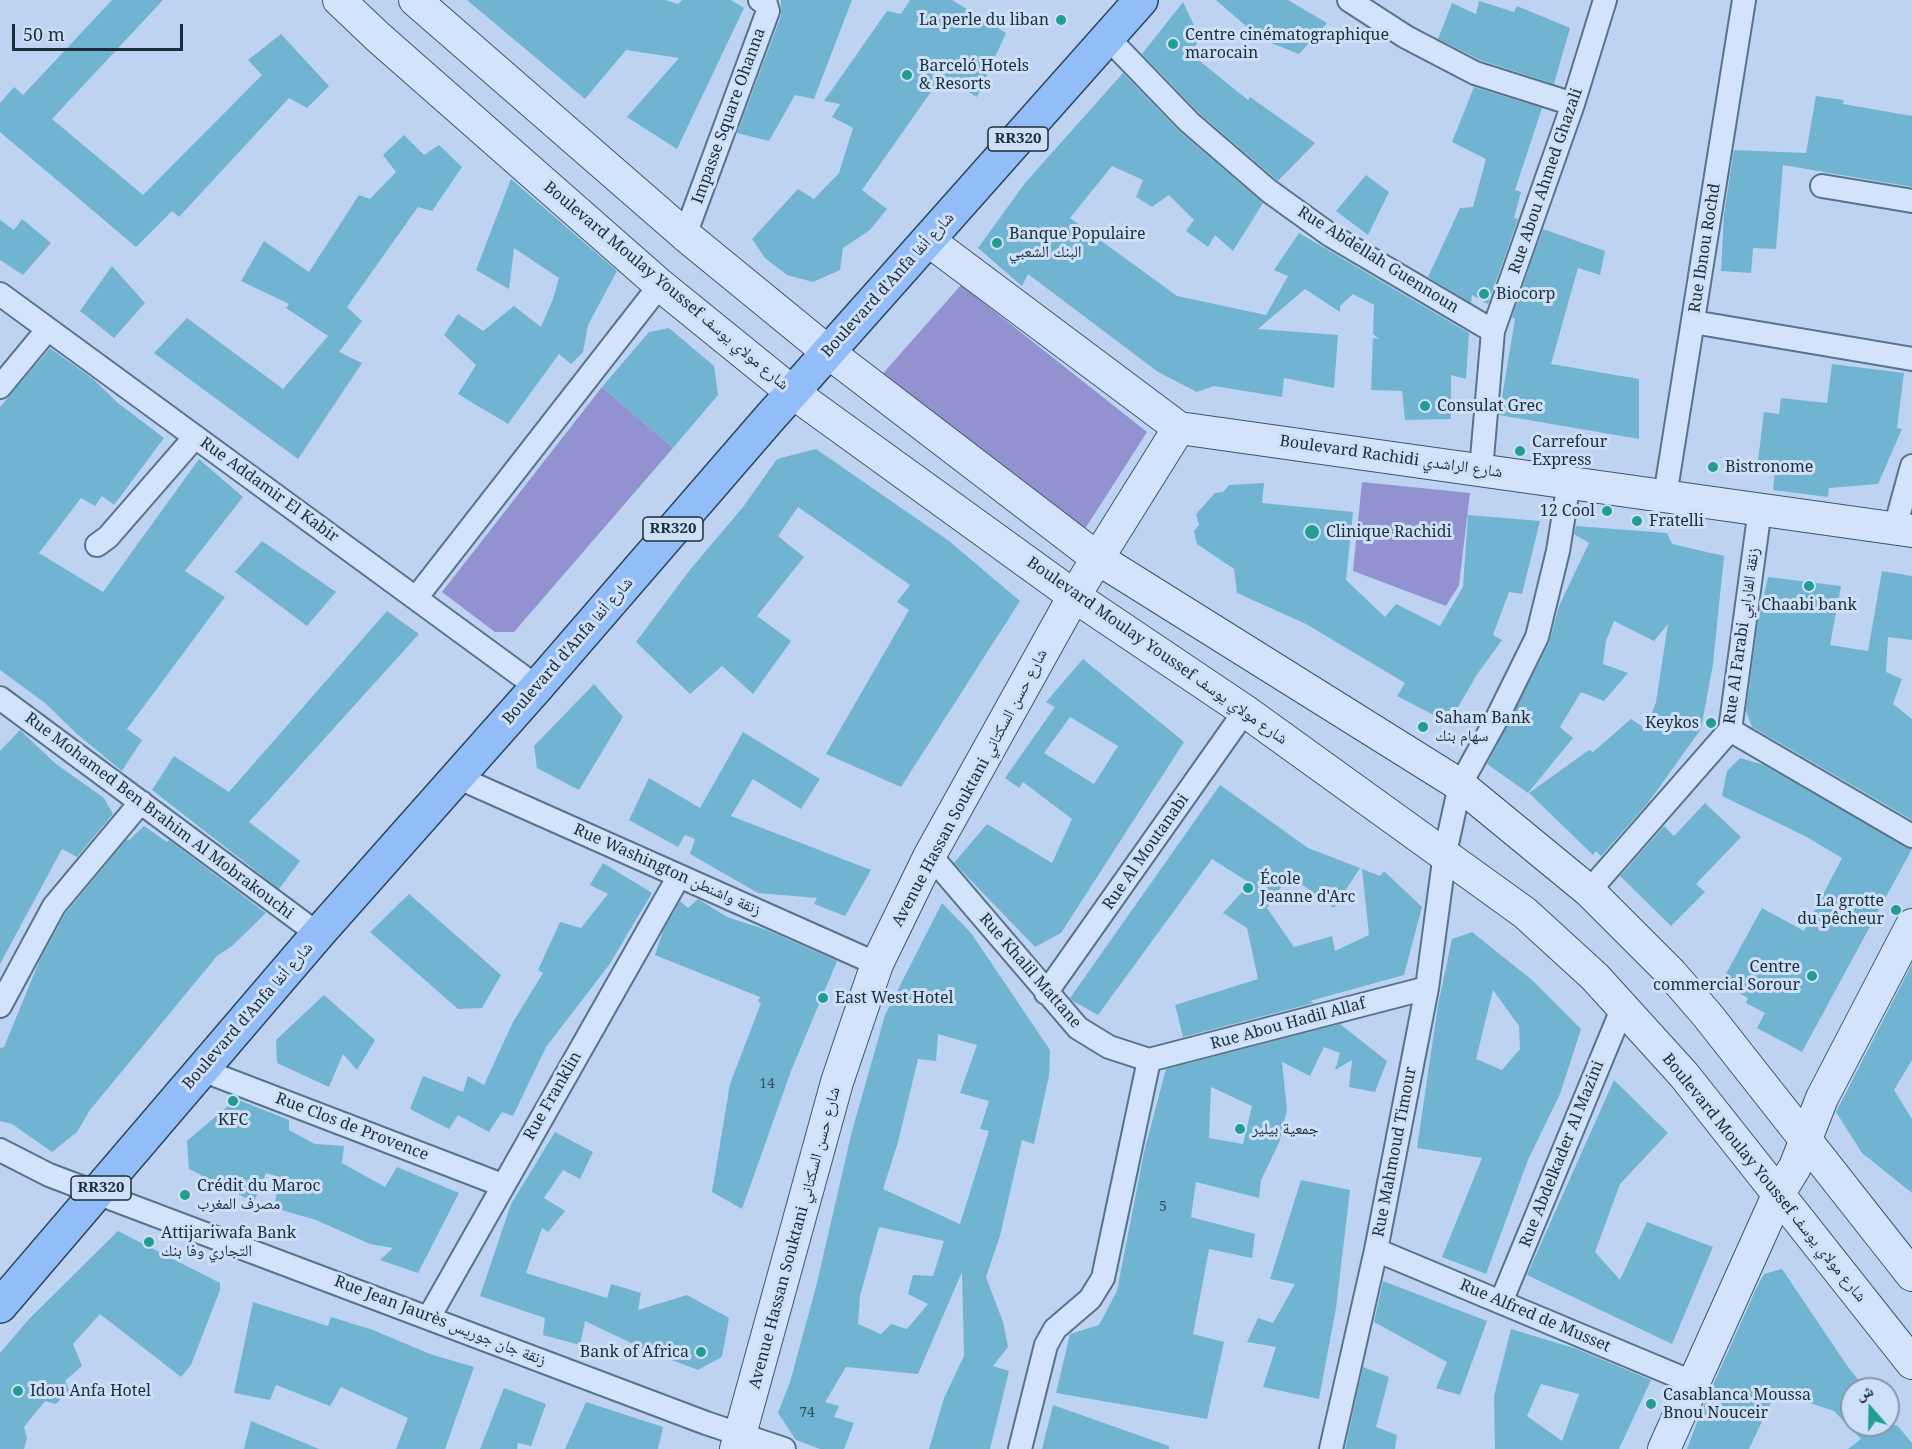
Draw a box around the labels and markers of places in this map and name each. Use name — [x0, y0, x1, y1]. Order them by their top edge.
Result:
place label: La perle du liban — [919, 10, 1049, 30]
marker: La perle du liban — [1054, 13, 1068, 27]
place label: Centre cinématographique marocain — [1185, 25, 1389, 63]
marker: Centre cinématographique marocain — [1166, 37, 1180, 51]
place label: Barceló Hotels & Resorts — [919, 56, 1029, 94]
marker: Barceló Hotels & Resorts — [900, 68, 914, 82]
place label: Banque Populaire البنك الشعبي — [1009, 224, 1146, 262]
marker: Banque Populaire البنك الشعبي — [990, 236, 1004, 250]
place label: Biocorp — [1496, 284, 1555, 304]
marker: Biocorp — [1477, 287, 1491, 301]
place label: Consulat Grec — [1437, 396, 1543, 416]
marker: Consulat Grec — [1418, 399, 1432, 413]
place label: Carrefour Express — [1532, 432, 1607, 470]
marker: Carrefour Express — [1513, 444, 1527, 458]
place label: Bistronome — [1725, 457, 1813, 477]
marker: Bistronome — [1706, 460, 1720, 474]
place label: 12 Cool — [1540, 501, 1595, 521]
marker: 12 Cool — [1600, 504, 1614, 518]
place label: Fratelli — [1649, 511, 1704, 531]
marker: Fratelli — [1630, 514, 1644, 528]
place label: Clinique Rachidi — [1326, 522, 1452, 542]
marker: Clinique Rachidi — [1303, 523, 1321, 541]
marker: Chaabi bank — [1802, 579, 1816, 593]
place label: Chaabi bank — [1761, 595, 1857, 615]
place label: Saham Bank سهام بنك — [1435, 708, 1530, 746]
place label: Keykos — [1645, 713, 1699, 733]
marker: Keykos — [1704, 716, 1718, 730]
marker: Saham Bank سهام بنك — [1416, 720, 1430, 734]
place label: École Jeanne d'Arc — [1260, 869, 1355, 907]
marker: École Jeanne d'Arc — [1241, 881, 1255, 895]
place label: La grotte du pêcheur — [1797, 891, 1884, 929]
marker: La grotte du pêcheur — [1889, 903, 1903, 917]
place label: Centre commercial Sorour — [1653, 957, 1800, 995]
marker: Centre commercial Sorour — [1805, 969, 1819, 983]
place label: East West Hotel — [835, 988, 953, 1008]
marker: East West Hotel — [816, 991, 830, 1005]
marker: KFC — [226, 1094, 240, 1108]
place label: KFC — [218, 1110, 248, 1130]
place label: جمعية بيلير — [1252, 1119, 1319, 1139]
marker: جمعية بيلير — [1233, 1122, 1247, 1136]
place label: Crédit du Maroc مصرف المغرب — [197, 1176, 320, 1214]
marker: Crédit du Maroc مصرف المغرب — [178, 1188, 192, 1202]
place label: Attijariwafa Bank التجاري وفا بنك — [161, 1223, 296, 1261]
marker: Attijariwafa Bank التجاري وفا بنك — [142, 1235, 156, 1249]
place label: Bank of Africa — [580, 1342, 689, 1362]
marker: Bank of Africa — [694, 1345, 708, 1359]
place label: Idou Anfa Hotel — [30, 1381, 151, 1401]
marker: Idou Anfa Hotel — [11, 1384, 25, 1398]
place label: Casablanca Moussa Bnou Nouceir — [1663, 1385, 1811, 1423]
marker: Casablanca Moussa Bnou Nouceir — [1644, 1397, 1658, 1411]

